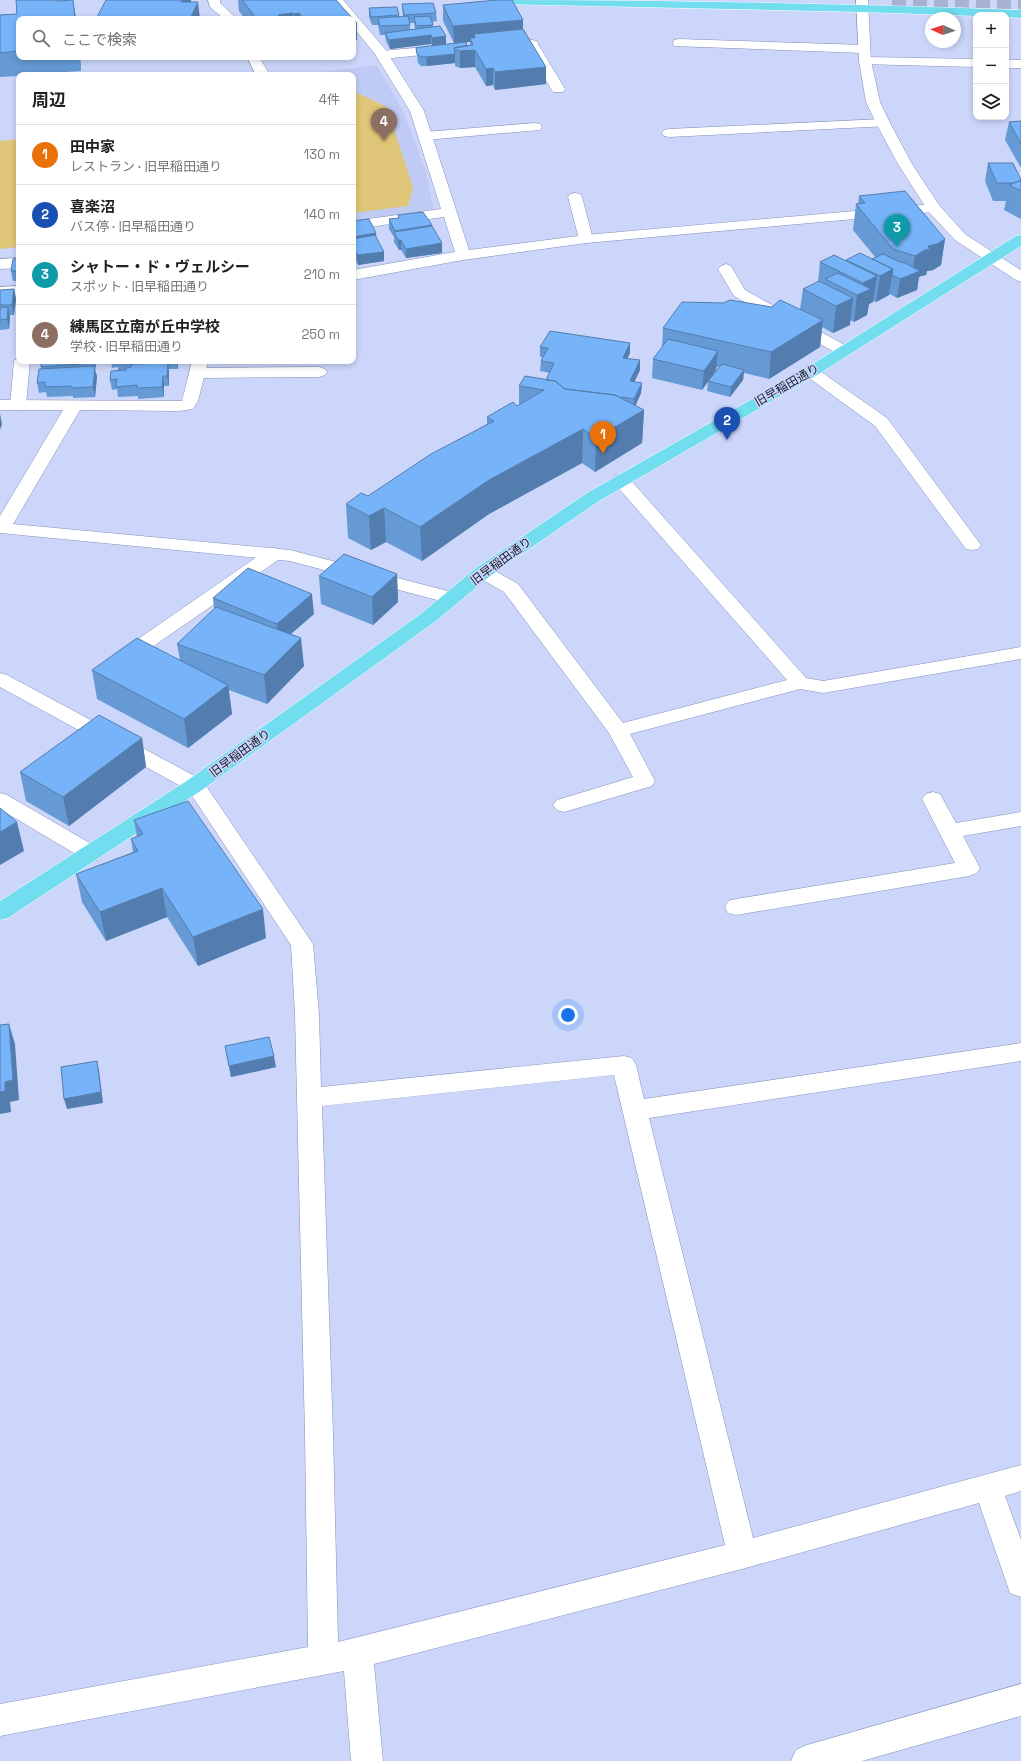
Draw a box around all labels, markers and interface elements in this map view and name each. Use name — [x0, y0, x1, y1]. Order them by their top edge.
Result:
north arrow — [925, 12, 961, 48]
map controls — [973, 12, 1009, 120]
button: + — [973, 12, 1009, 48]
search box — [16, 16, 356, 60]
icon: search — [30, 27, 52, 49]
text: ここで検索 — [62, 30, 137, 49]
button: − — [973, 48, 1009, 84]
button: layers — [973, 84, 1009, 120]
text: 周辺 — [32, 89, 66, 111]
text: 4件 — [319, 91, 340, 108]
pin: 4 — [371, 108, 397, 141]
text: 田中家 — [70, 137, 115, 156]
text: 1 — [42, 146, 48, 163]
text: 130 m — [304, 146, 340, 163]
text: レストラン · 旧早稲田通り — [70, 158, 222, 175]
text: 喜楽沼 — [70, 197, 115, 216]
text: 2 — [41, 206, 49, 223]
text: 140 m — [304, 206, 340, 223]
pin: 3 — [884, 214, 910, 247]
text: バス停 · 旧早稲田通り — [70, 218, 196, 235]
text: シャトー・ド・ヴェルシー — [70, 257, 250, 276]
text: 3 — [41, 266, 49, 283]
text: 210 m — [304, 266, 340, 283]
text: スポット · 旧早稲田通り — [70, 278, 209, 295]
text: 練馬区立南が丘中学校 — [70, 317, 220, 336]
text: 4 — [41, 326, 49, 343]
text: 250 m — [302, 326, 340, 343]
text: 学校 · 旧早稲田通り — [70, 338, 183, 355]
street label: 旧早稲田通り — [752, 360, 822, 410]
pin: 2 — [714, 407, 740, 440]
pin: 1 — [590, 421, 616, 454]
street label: 旧早稲田通り — [467, 533, 535, 589]
street label: 旧早稲田通り — [206, 725, 274, 781]
your location — [558, 1005, 578, 1025]

